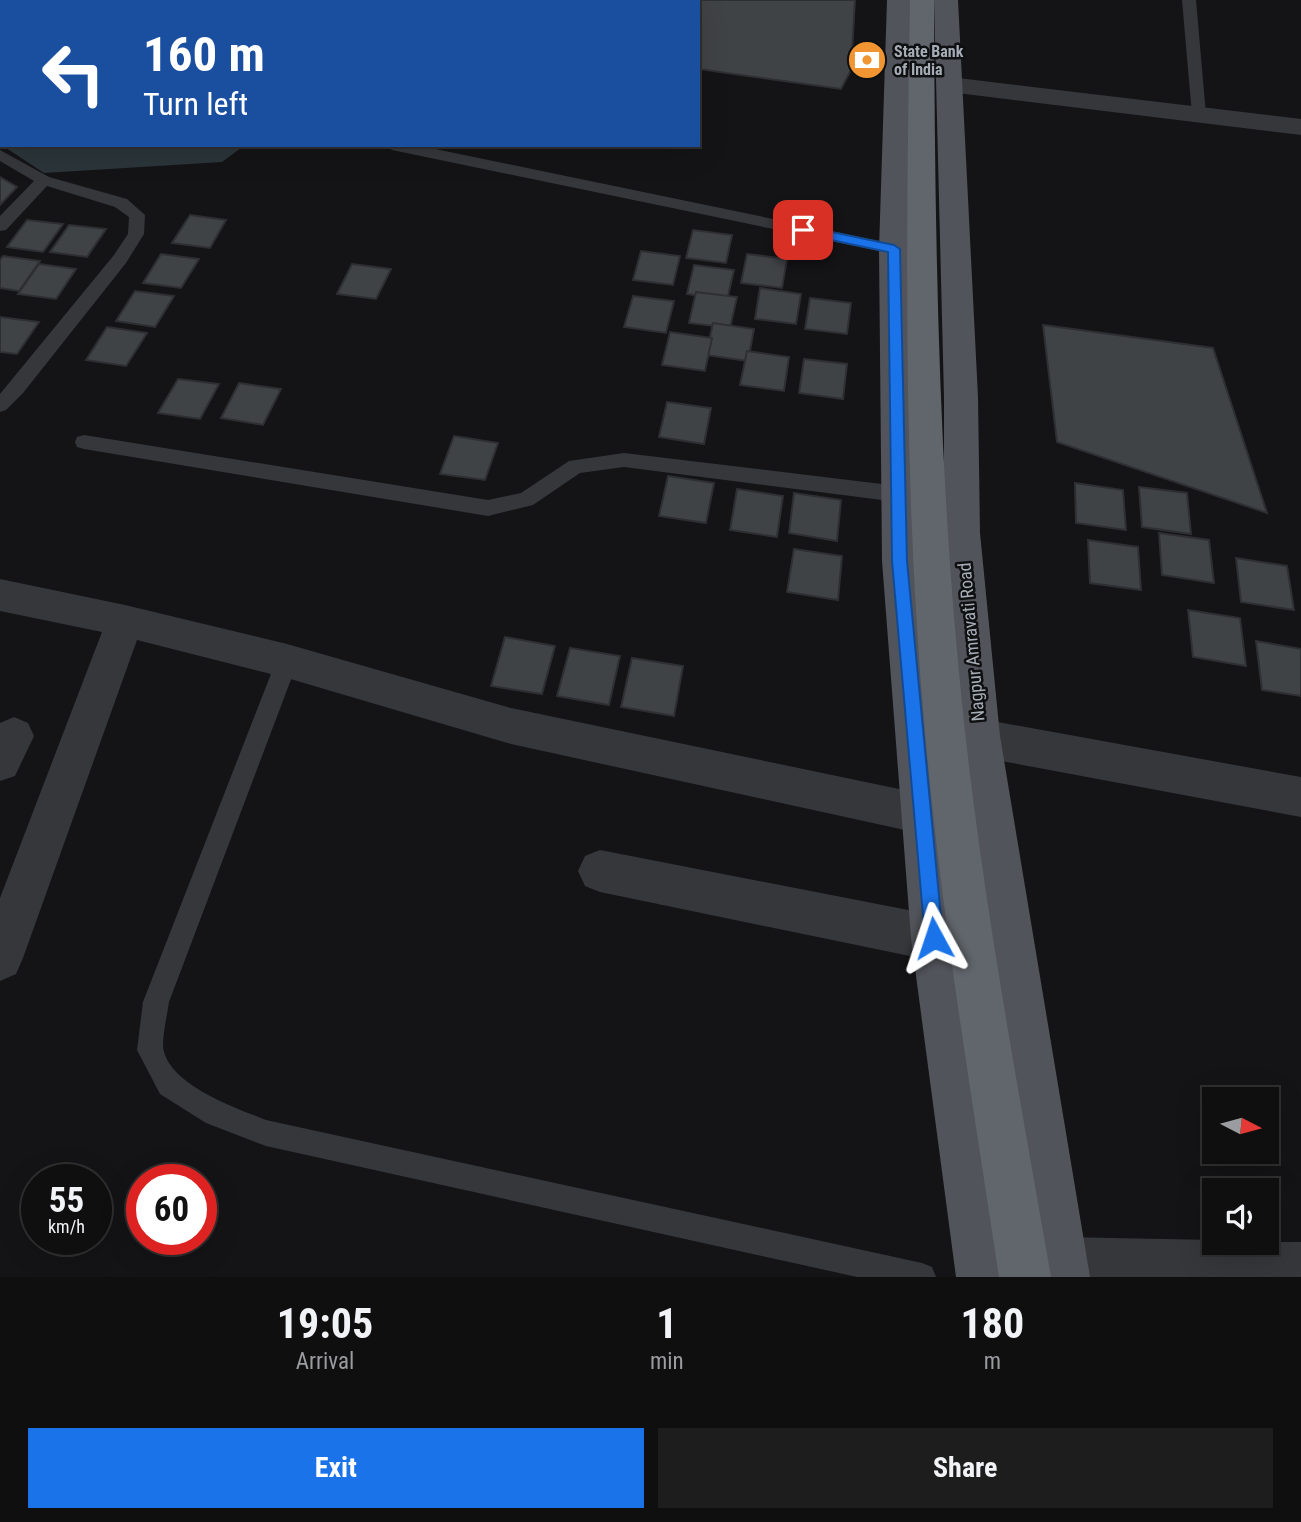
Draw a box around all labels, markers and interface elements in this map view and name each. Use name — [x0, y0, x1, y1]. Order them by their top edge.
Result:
text: 160 m — [143, 26, 265, 83]
icon: left — [28, 28, 119, 119]
bank icon: State Bank of India — [846, 39, 888, 81]
place label: State Bank of India — [894, 42, 964, 79]
text: Turn left — [143, 85, 248, 123]
pin — [773, 200, 833, 260]
icon: arrive — [784, 211, 822, 249]
street label: Nagpur Amravati Road — [954, 562, 988, 722]
position arrow — [897, 901, 971, 975]
north arrow — [1202, 1087, 1279, 1164]
map controls — [1202, 1087, 1279, 1255]
speed limit sign: 60 — [126, 1164, 217, 1255]
button: sound — [1202, 1178, 1279, 1255]
text: 55 — [49, 1180, 84, 1221]
text: km/h — [48, 1216, 85, 1237]
text: 19:05 — [277, 1299, 373, 1348]
text: 1 — [656, 1299, 677, 1348]
text: 180 — [960, 1299, 1024, 1348]
text: Arrival — [296, 1348, 354, 1375]
text: min — [650, 1348, 684, 1375]
text: m — [984, 1348, 1001, 1375]
button: Exit — [28, 1428, 644, 1508]
button: Share — [658, 1428, 1273, 1508]

